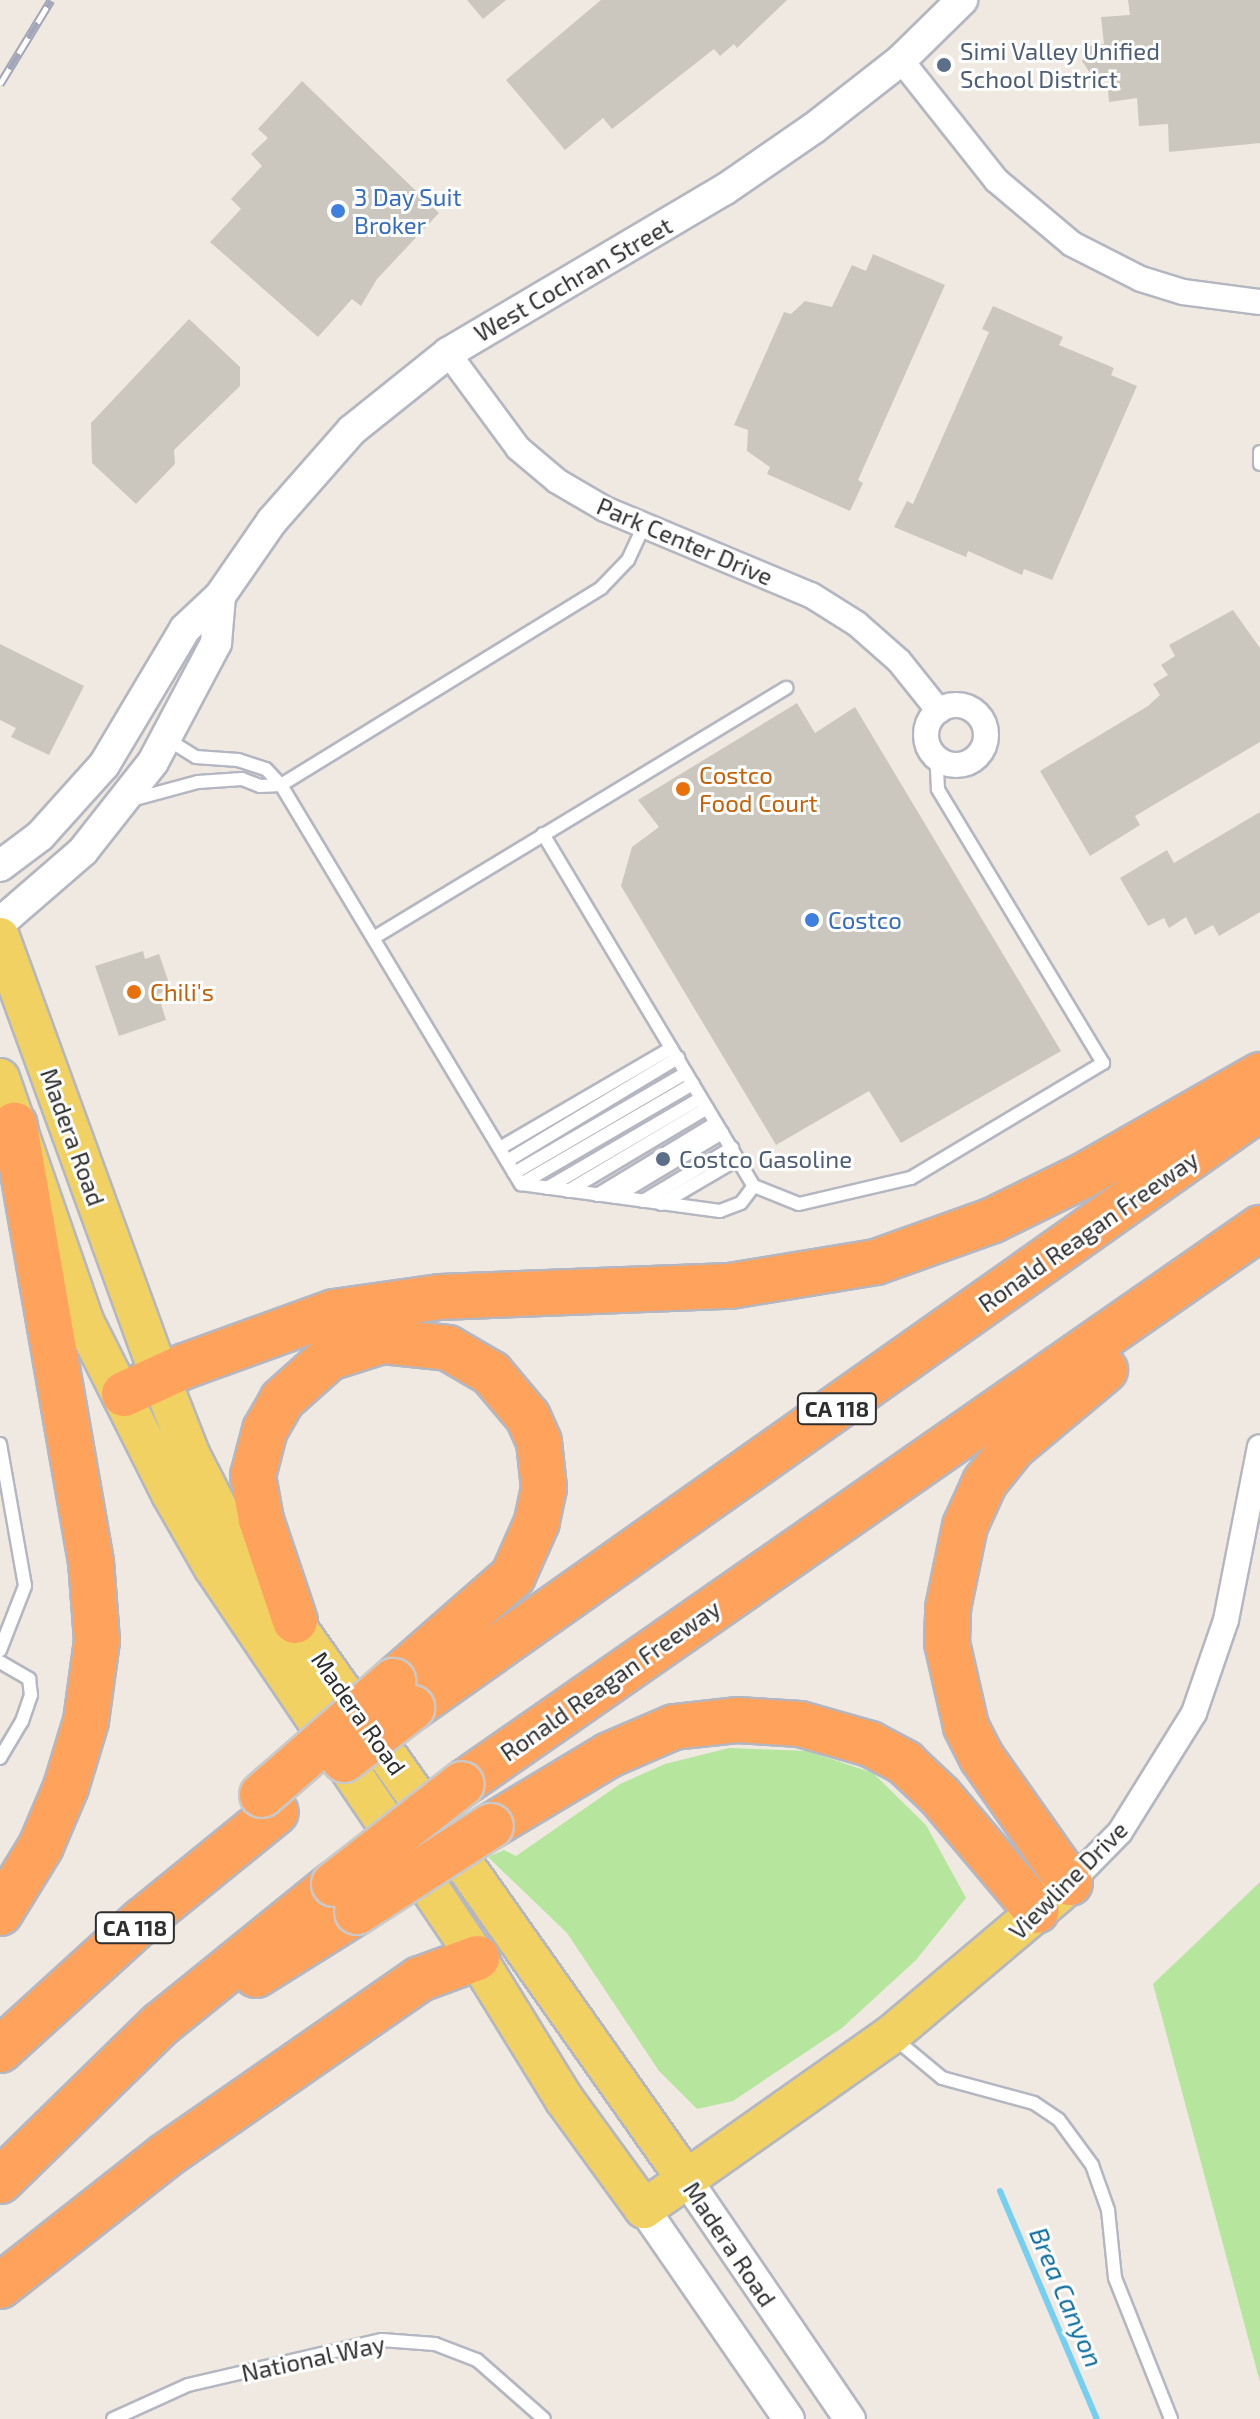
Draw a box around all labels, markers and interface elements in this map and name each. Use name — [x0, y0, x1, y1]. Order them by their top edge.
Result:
place label: Simi Valley Unified School District — [960, 37, 1161, 93]
marker: Simi Valley Unified School District — [935, 56, 953, 74]
place label: 3 Day Suit Broker — [354, 183, 462, 239]
marker: 3 Day Suit Broker — [329, 202, 347, 220]
street label: West Cochran Street — [469, 211, 677, 347]
street label: Park Center Drive — [592, 491, 778, 591]
place label: Costco Food Court — [699, 761, 818, 817]
marker: Costco Food Court — [674, 780, 692, 798]
place label: Costco — [828, 906, 902, 934]
marker: Costco — [803, 911, 821, 929]
place label: Chili's — [150, 978, 214, 1006]
marker: Chili's — [125, 983, 143, 1001]
street label: Madera Road — [35, 1064, 111, 1210]
street label: Ronald Reagan Freeway — [973, 1144, 1203, 1318]
place label: Costco Gasoline — [679, 1145, 852, 1173]
marker: Costco Gasoline — [654, 1150, 672, 1168]
road number: CA 118 — [795, 1391, 879, 1427]
street label: Ronald Reagan Freeway — [495, 1593, 725, 1767]
street label: Madera Road — [306, 1646, 412, 1780]
street label: Viewline Drive — [1003, 1815, 1133, 1945]
road number: CA 118 — [93, 1910, 177, 1946]
street label: Madera Road — [678, 2176, 782, 2312]
water label: Brea Canyon — [1024, 2222, 1110, 2372]
street label: National Way — [238, 2329, 388, 2387]

